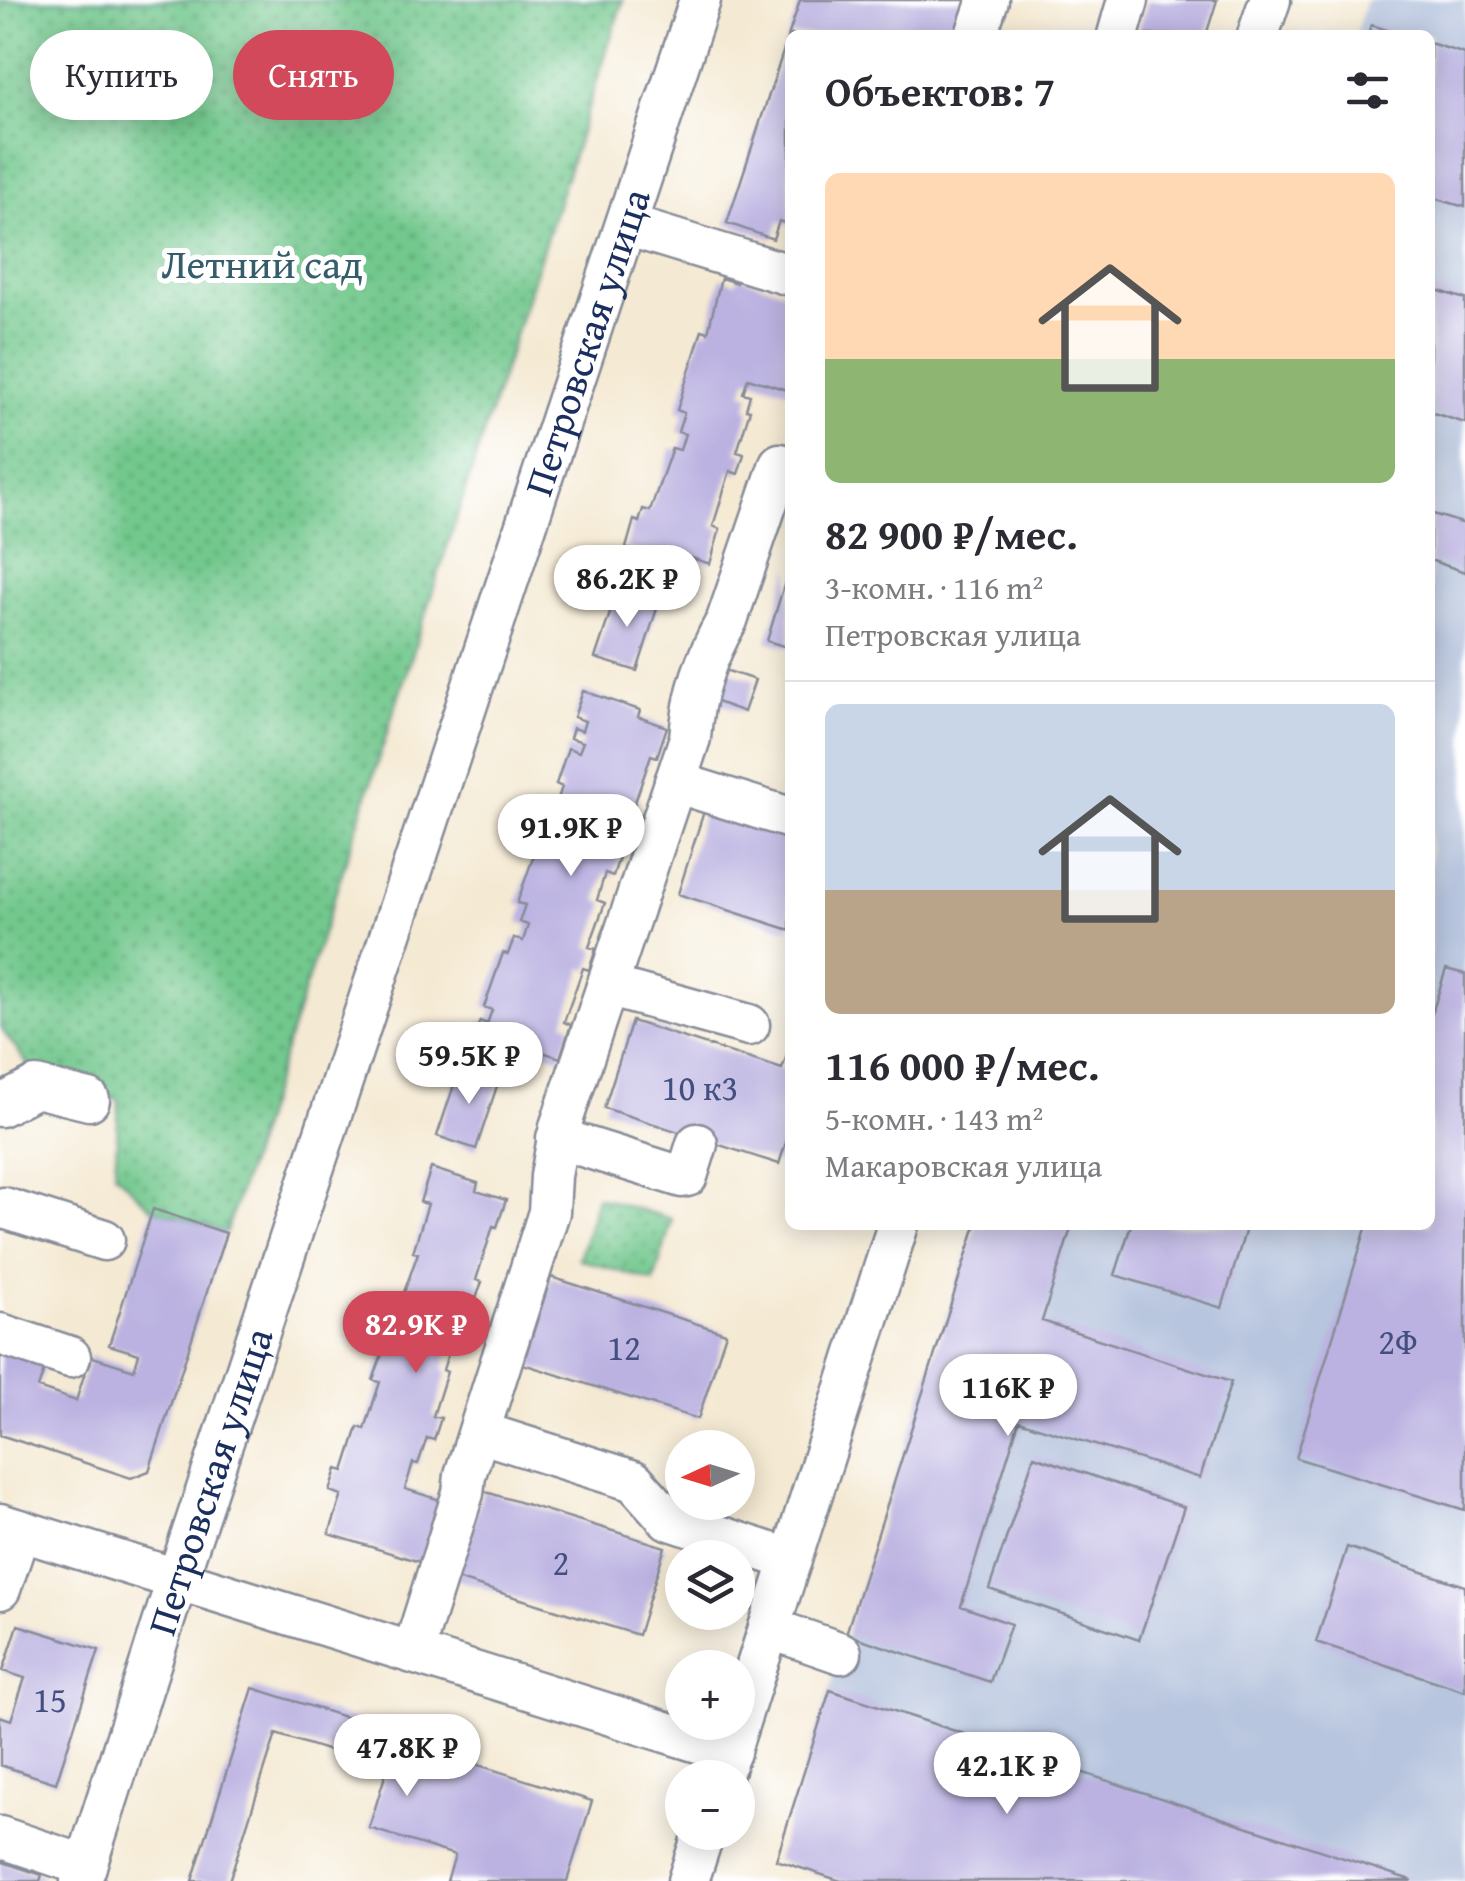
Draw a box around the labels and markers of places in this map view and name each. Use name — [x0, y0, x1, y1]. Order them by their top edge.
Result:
pin: 86.2K ₽ — [535, 545, 719, 630]
pin: 91.9K ₽ — [479, 794, 663, 879]
pin: 59.5K ₽ — [377, 1022, 561, 1107]
pin: 82.9K ₽ — [324, 1291, 508, 1376]
pin: 116K ₽ — [927, 1354, 1089, 1439]
pin: 47.8K ₽ — [315, 1714, 499, 1799]
pin: 42.1K ₽ — [915, 1732, 1099, 1817]

